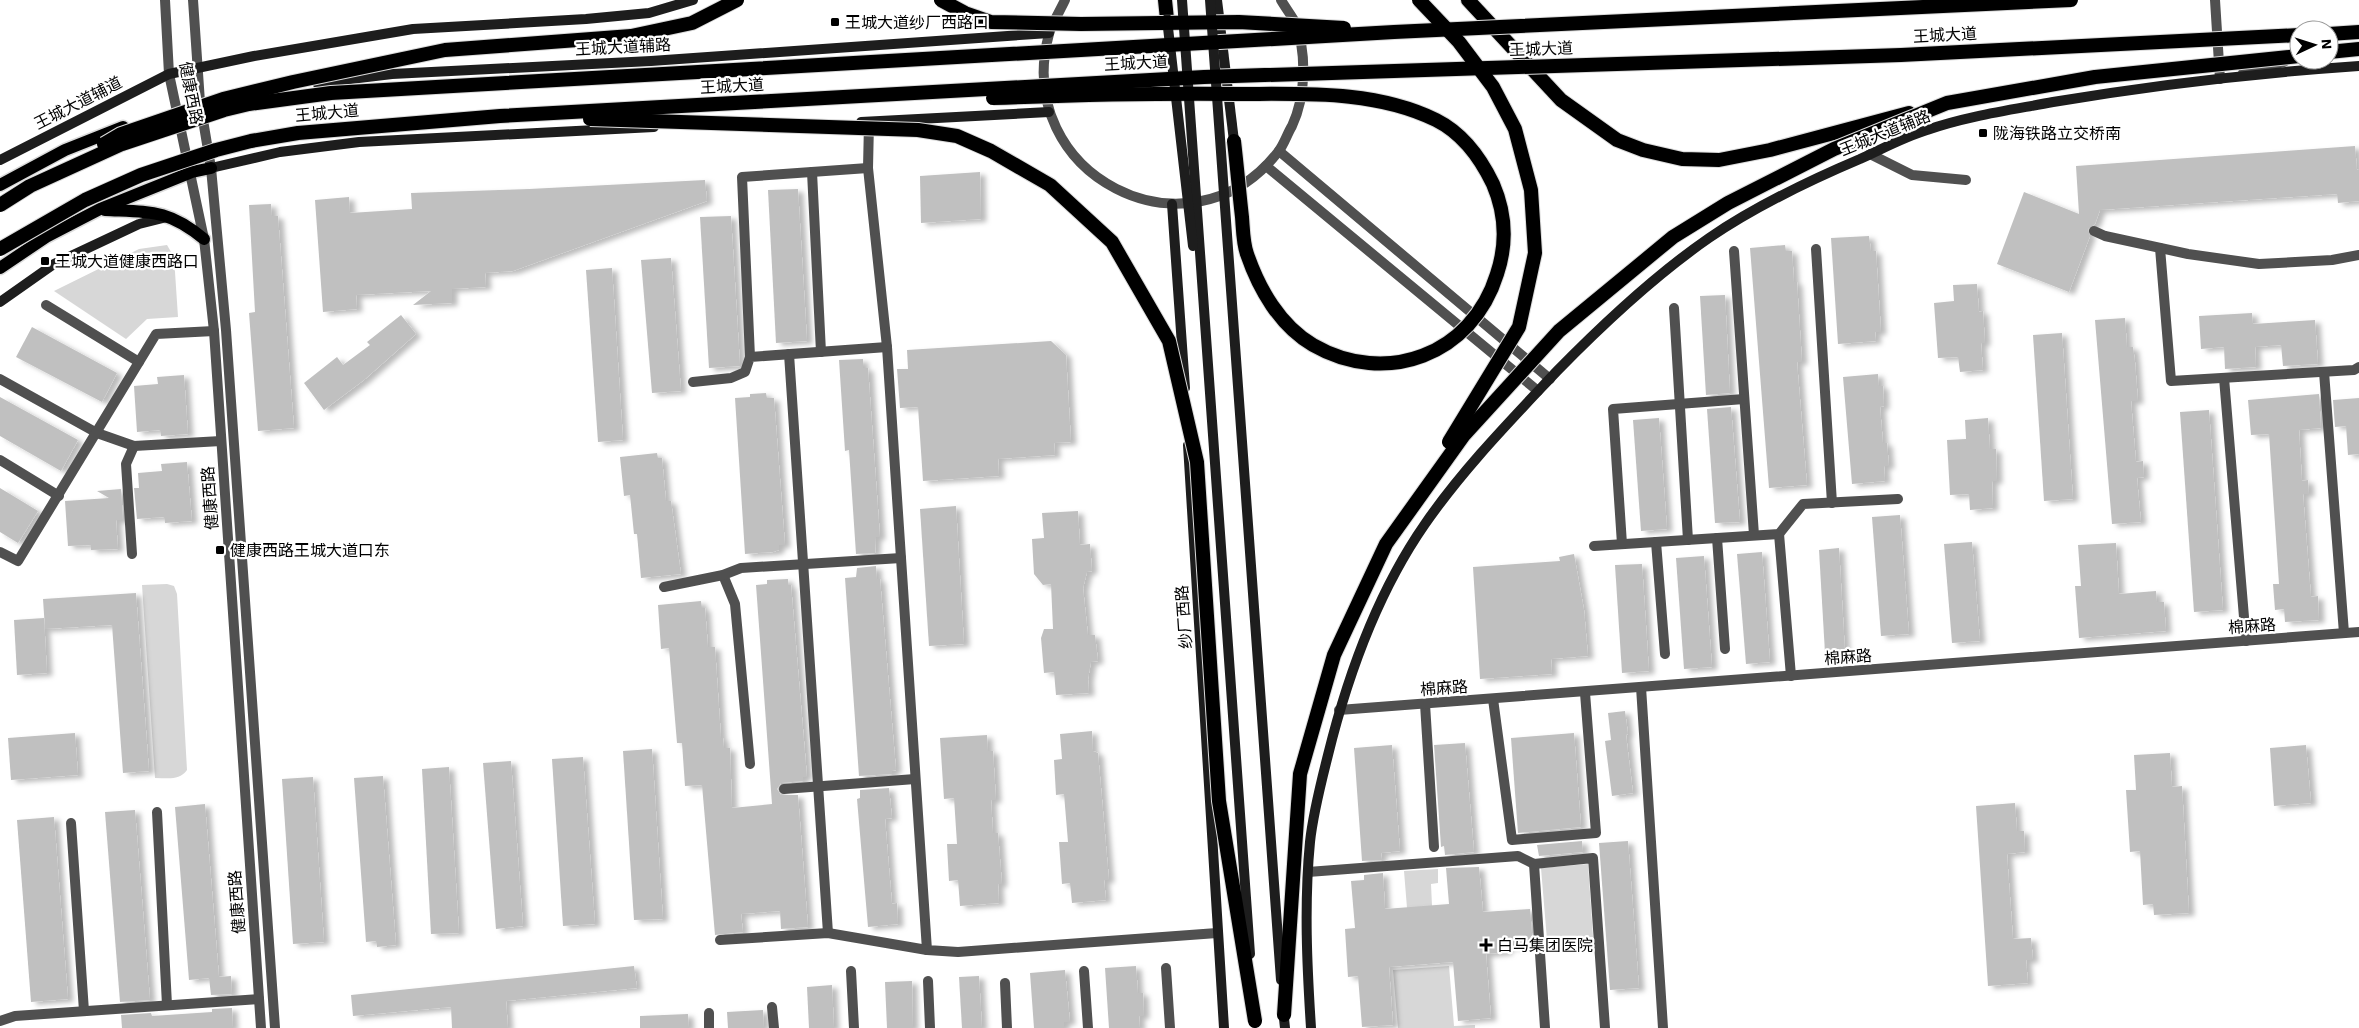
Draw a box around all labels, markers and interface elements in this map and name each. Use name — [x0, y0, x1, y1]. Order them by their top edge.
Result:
place label: 王城大道纱厂西路口 — [845, 13, 989, 32]
marker: 王城大道纱厂西路口 — [829, 16, 841, 28]
north arrow — [2289, 20, 2339, 70]
street label: 王城大道 — [1913, 24, 1977, 46]
street label: 王城大道辅路 — [575, 35, 671, 59]
street label: 王城大道 — [1509, 38, 1573, 60]
text: N — [2319, 38, 2335, 50]
street label: 王城大道 — [1104, 52, 1168, 74]
street label: 健康西路 — [176, 60, 206, 126]
street label: 王城大道辅道 — [31, 73, 125, 133]
street label: 王城大道 — [700, 75, 764, 97]
street label: 王城大道 — [294, 101, 360, 125]
street label: 王城大道辅路 — [1837, 106, 1933, 160]
place label: 陇海铁路立交桥南 — [1993, 124, 2121, 143]
marker: 陇海铁路立交桥南 — [1977, 127, 1989, 139]
place label: 王城大道健康西路口 — [55, 252, 199, 271]
marker: 王城大道健康西路口 — [39, 255, 51, 267]
street label: 健康西路 — [198, 465, 222, 531]
place label: 健康西路王城大道口东 — [230, 541, 390, 560]
marker: 健康西路王城大道口东 — [214, 544, 226, 556]
street label: 纱厂西路 — [1172, 584, 1196, 650]
street label: 棉麻路 — [2227, 615, 2277, 637]
street label: 棉麻路 — [1823, 646, 1873, 668]
street label: 棉麻路 — [1419, 677, 1469, 699]
street label: 健康西路 — [225, 869, 249, 935]
place label: 白马集团医院 — [1497, 936, 1593, 955]
marker: 白马集团医院 — [1479, 938, 1493, 952]

